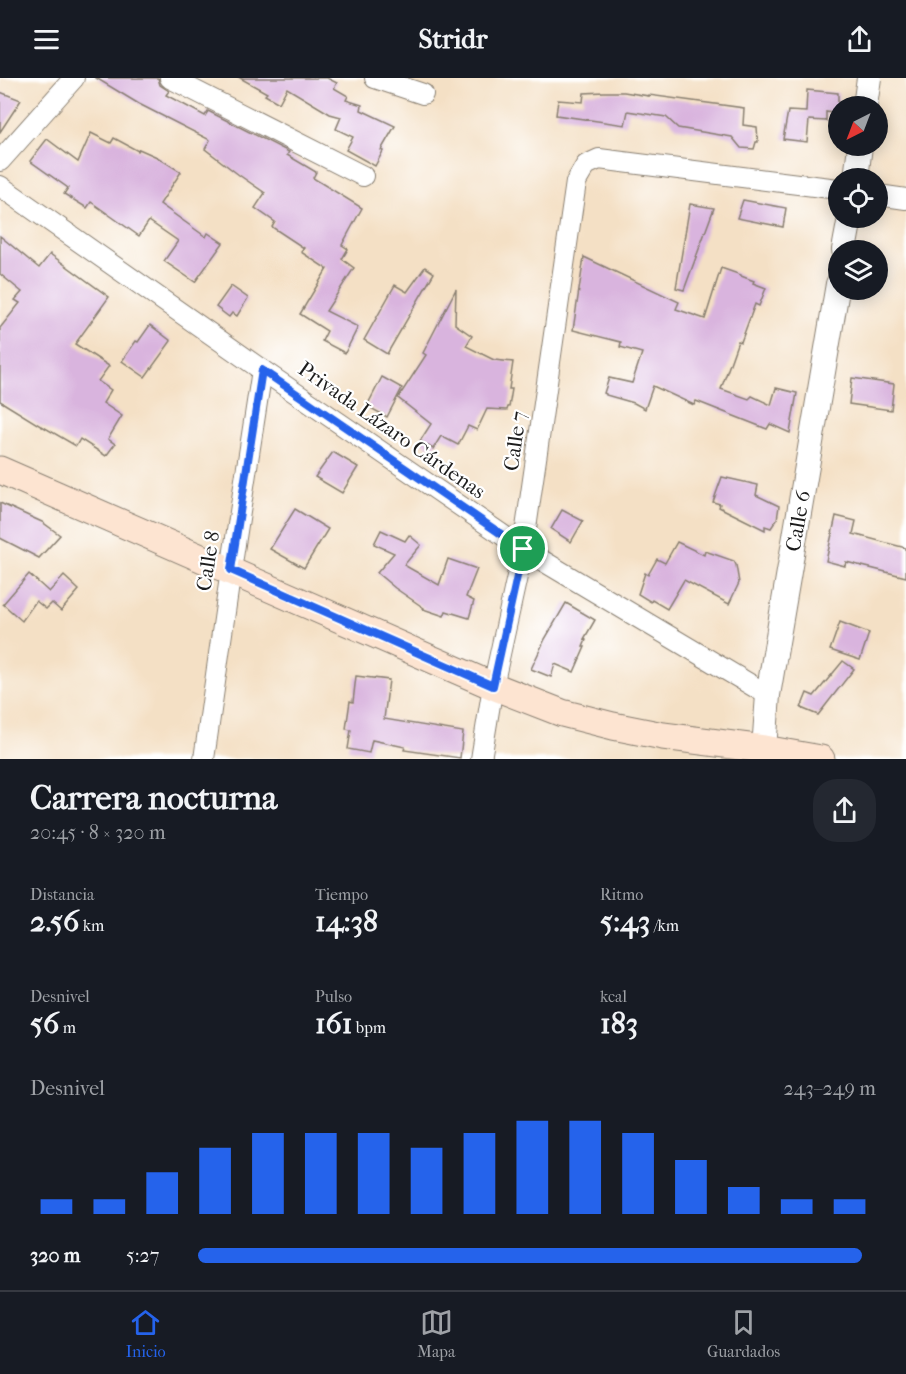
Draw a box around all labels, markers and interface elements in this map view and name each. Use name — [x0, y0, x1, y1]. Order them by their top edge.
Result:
icon: menu — [30, 23, 63, 56]
text: Stridr — [418, 23, 488, 55]
icon: share — [843, 23, 876, 56]
north arrow — [828, 96, 888, 156]
map controls — [828, 96, 888, 300]
button: locate — [828, 168, 888, 228]
button: layers — [828, 240, 888, 300]
street label: Privada Lázaro Cárdenas — [294, 356, 490, 504]
street label: Calle 7 — [499, 409, 531, 473]
street label: Calle 6 — [781, 488, 815, 553]
pin — [497, 523, 548, 574]
street label: Calle 8 — [191, 529, 225, 593]
icon: arrive — [506, 532, 539, 565]
text: Carrera nocturna — [30, 779, 277, 818]
button: share — [813, 779, 876, 842]
text: 20:45 · 8 × 320 m — [30, 821, 166, 844]
text: Distancia — [30, 885, 94, 904]
text: Tiempo — [315, 885, 368, 904]
text: Ritmo — [600, 885, 643, 904]
text: 2.56 — [30, 904, 79, 939]
text: 14:38 — [315, 904, 378, 939]
text: 5:43 — [600, 904, 650, 939]
text: km — [79, 916, 104, 935]
text: /km — [650, 916, 679, 935]
text: Desnivel — [30, 987, 90, 1006]
text: Pulso — [315, 987, 352, 1006]
text: kcal — [600, 987, 627, 1006]
text: 56 — [30, 1006, 59, 1041]
text: 161 — [315, 1006, 352, 1041]
text: 183 — [600, 1006, 638, 1041]
text: m — [59, 1018, 76, 1037]
text: bpm — [352, 1018, 386, 1037]
text: Desnivel — [30, 1077, 105, 1100]
text: 243–249 m — [783, 1077, 876, 1100]
text: 320 m — [30, 1244, 80, 1267]
text: 5:27 — [126, 1244, 159, 1267]
tab: Inicio — [126, 1306, 166, 1361]
tab: Mapa — [417, 1306, 455, 1361]
tab: Guardados — [707, 1306, 780, 1361]

